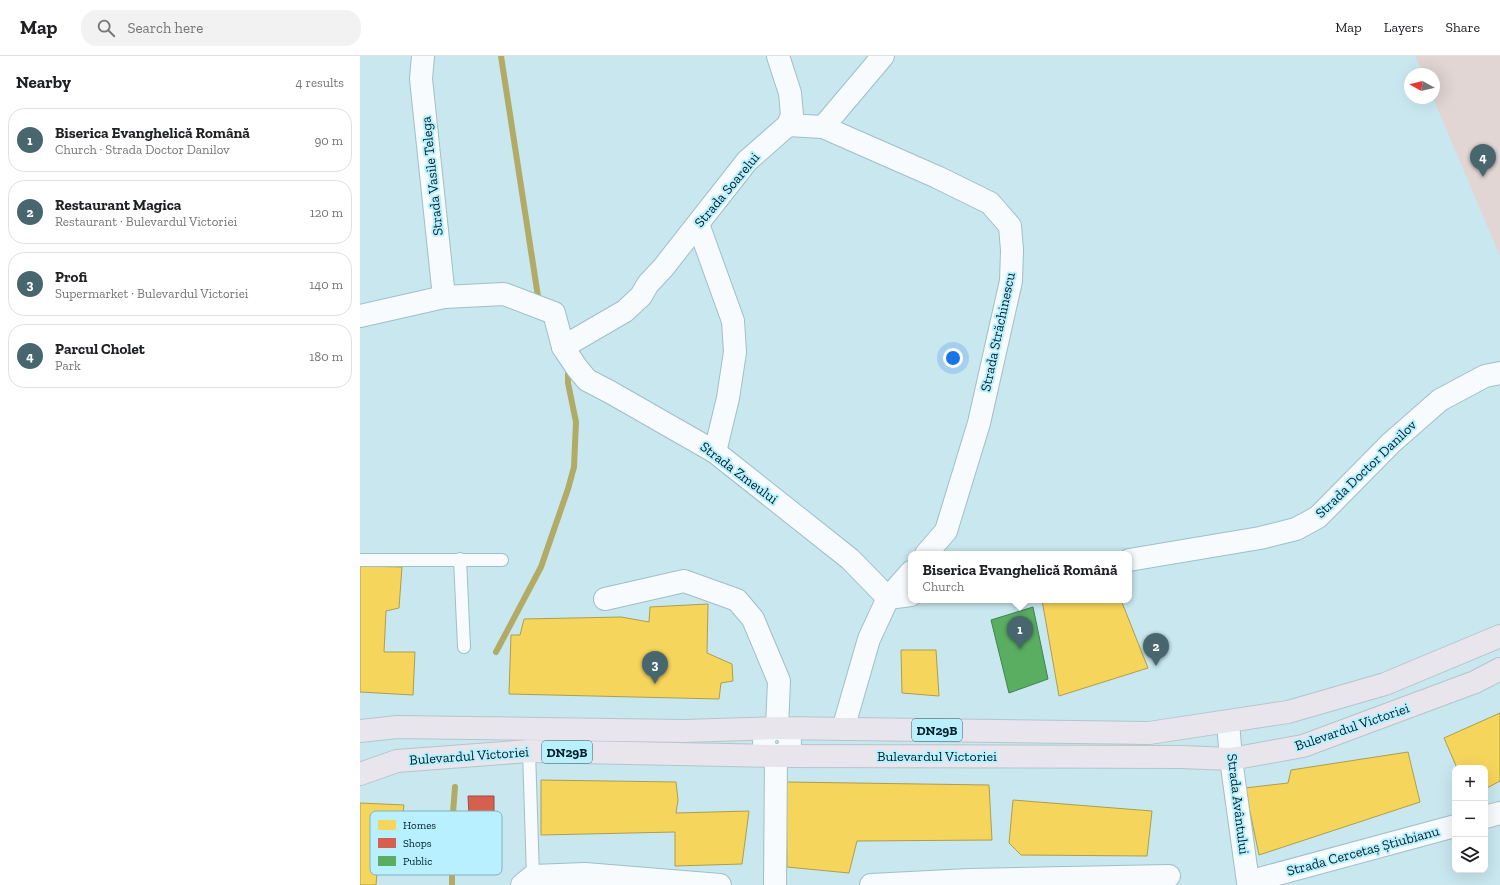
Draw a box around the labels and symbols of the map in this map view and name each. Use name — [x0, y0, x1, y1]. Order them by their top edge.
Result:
north arrow — [1404, 68, 1440, 104]
street label: Strada Vasile Telega — [417, 115, 447, 236]
pin: 4 — [1470, 144, 1496, 177]
street label: Strada Soarelui — [691, 149, 763, 231]
street label: Strada Străchinescu — [977, 271, 1019, 393]
your location — [943, 348, 963, 368]
street label: Strada Doctor Danilov — [1312, 416, 1420, 522]
street label: Strada Zmeului — [697, 438, 781, 508]
pin: 1 — [1007, 616, 1033, 649]
pin: 2 — [1143, 633, 1169, 666]
pin: 3 — [642, 651, 668, 684]
street label: Bulevardul Victoriei — [1293, 699, 1412, 755]
road number: DN29B — [912, 719, 962, 741]
road number: DN29B — [542, 741, 592, 763]
street label: Bulevardul Victoriei — [409, 743, 530, 769]
street label: Bulevardul Victoriei — [877, 748, 997, 765]
street label: Strada Avântului — [1223, 753, 1253, 855]
legend — [370, 811, 502, 875]
text: Homes — [403, 819, 436, 832]
street label: Strada Cercetaș Știubianu — [1285, 822, 1441, 880]
text: Shops — [403, 837, 432, 850]
text: Public — [403, 855, 432, 868]

